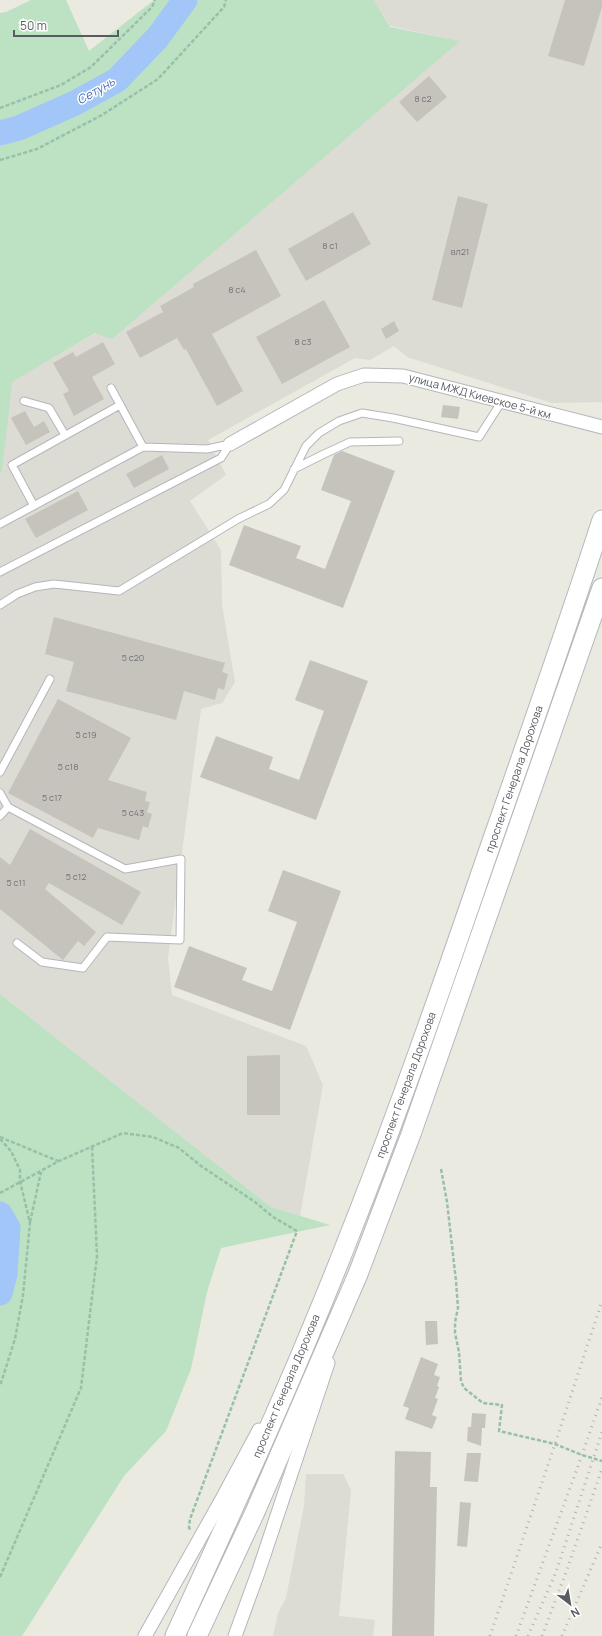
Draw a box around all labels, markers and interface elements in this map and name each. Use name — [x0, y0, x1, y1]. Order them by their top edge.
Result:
scale bar — [14, 12, 118, 38]
text: 50 m — [20, 17, 47, 34]
water label: Сетунь — [74, 73, 118, 108]
house number: 8 с2 — [414, 92, 432, 105]
house number: 8 с1 — [322, 239, 338, 252]
house number: вл21 — [451, 245, 469, 258]
house number: 8 с4 — [228, 283, 246, 296]
house number: 8 с3 — [295, 335, 312, 348]
street label: улица МЖД Киевское 5-й км — [407, 369, 553, 422]
house number: 5 с20 — [122, 651, 144, 664]
street label: проспект Генерала Дорохова — [481, 703, 546, 854]
house number: 5 с19 — [75, 728, 97, 741]
house number: 5 с18 — [58, 760, 78, 773]
house number: 5 с17 — [42, 791, 62, 804]
house number: 5 с43 — [122, 806, 144, 819]
house number: 5 с12 — [66, 870, 86, 883]
house number: 5 с11 — [7, 876, 26, 889]
street label: проспект Генерала Дорохова — [372, 1010, 439, 1160]
street label: проспект Генерала Дорохова — [248, 1312, 323, 1460]
north arrow — [550, 1584, 590, 1624]
text: N — [568, 1605, 583, 1622]

